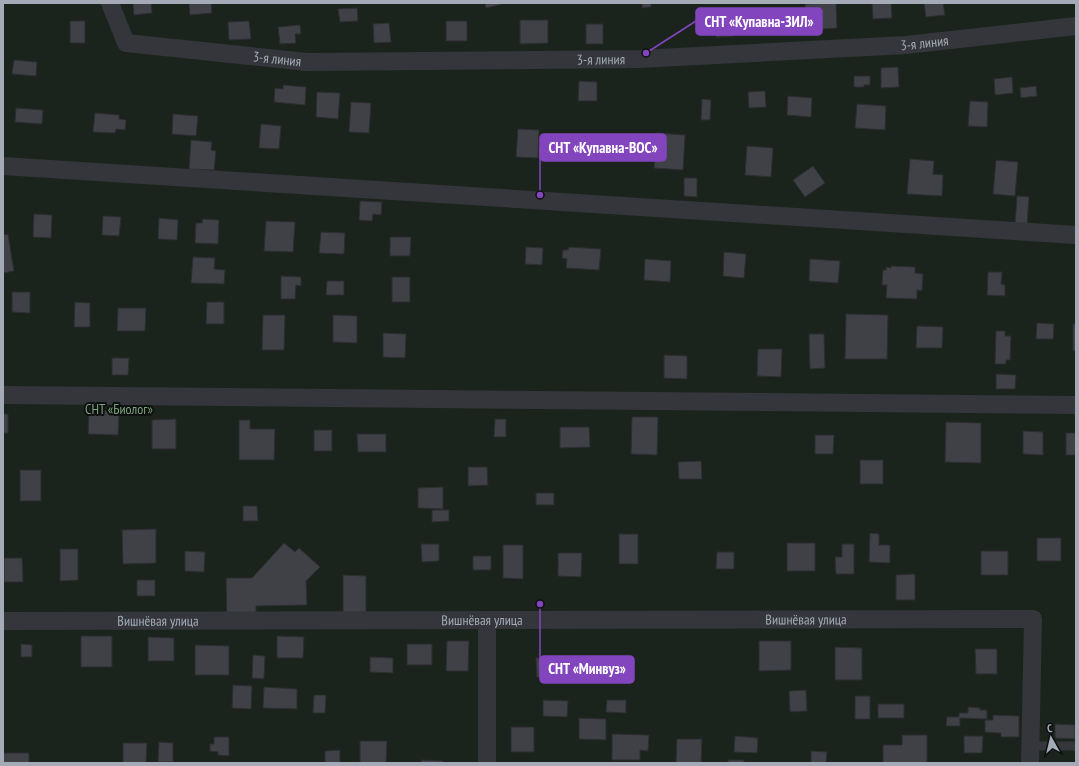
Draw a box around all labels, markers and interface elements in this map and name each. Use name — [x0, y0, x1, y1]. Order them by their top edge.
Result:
callout: СНТ «Купавна-ЗИЛ» — [696, 8, 822, 35]
text: СНТ «Купавна-ЗИЛ» — [704, 12, 814, 31]
street label: 3-я линия — [900, 31, 949, 54]
street label: 3-я линия — [252, 47, 302, 70]
street label: 3-я линия — [577, 50, 625, 69]
callout: СНТ «Купавна-ВОС» — [540, 134, 666, 161]
text: СНТ «Купавна-ВОС» — [548, 138, 658, 157]
park label: СНТ «Биолог» — [85, 400, 153, 418]
street label: Вишнёвая улица — [765, 610, 847, 629]
street label: Вишнёвая улица — [441, 611, 523, 629]
street label: Вишнёвая улица — [117, 612, 199, 630]
callout: СНТ «Минвуз» — [540, 656, 634, 683]
text: СНТ «Минвуз» — [548, 659, 626, 678]
north arrow — [1031, 718, 1071, 758]
text: С — [1046, 721, 1053, 735]

